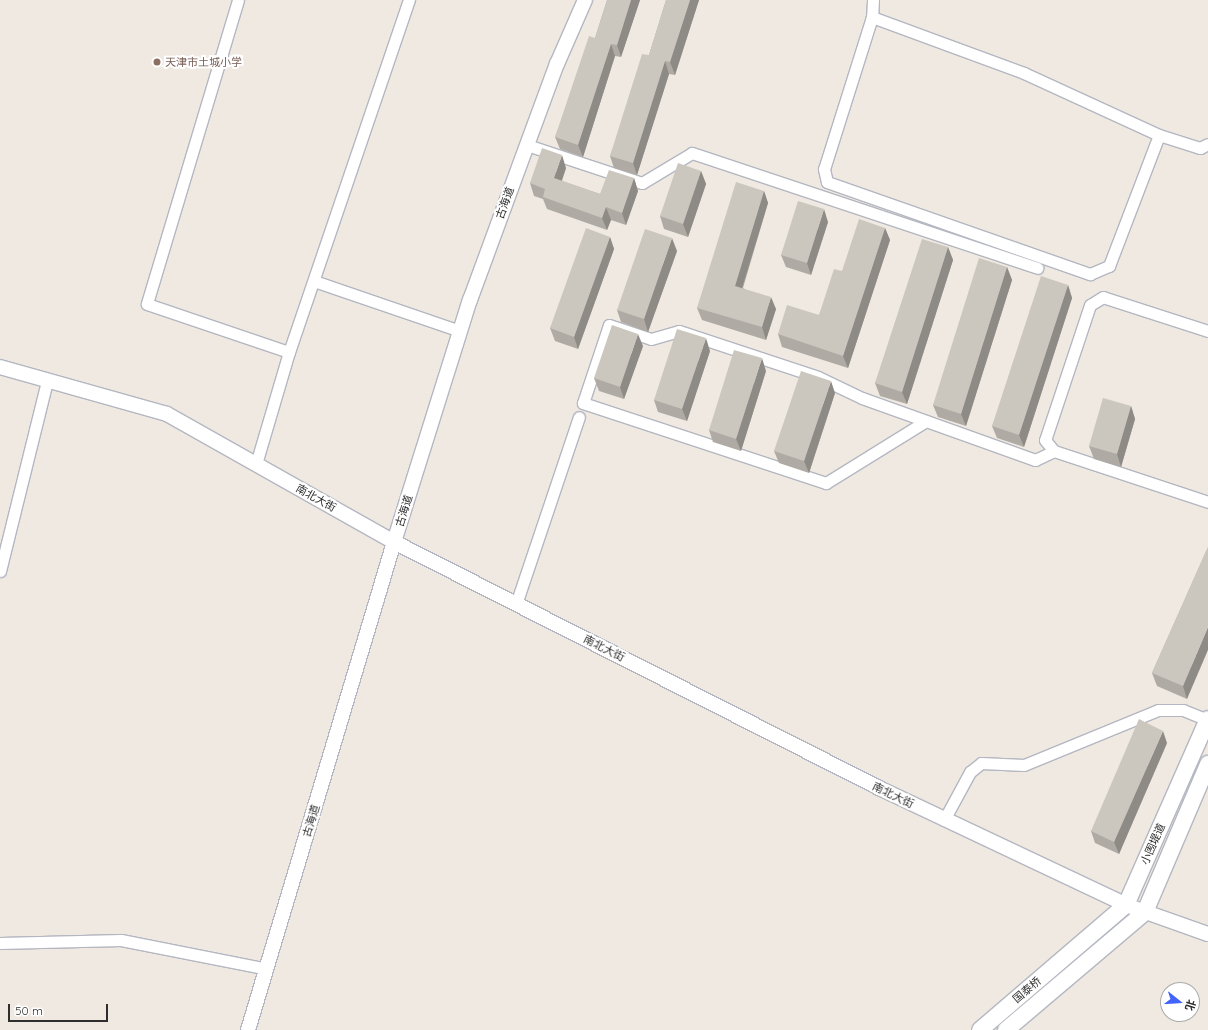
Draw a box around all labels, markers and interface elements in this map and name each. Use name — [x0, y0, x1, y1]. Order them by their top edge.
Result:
place label: 天津市土城小学 — [165, 55, 242, 69]
marker: 天津市土城小学 — [152, 57, 162, 67]
street label: 古海道 — [493, 185, 517, 221]
street label: 南北大街 — [294, 482, 338, 514]
street label: 古海道 — [393, 493, 415, 529]
street label: 南北大街 — [581, 632, 627, 664]
street label: 南北大街 — [870, 779, 916, 811]
street label: 古海道 — [300, 803, 322, 839]
street label: 小围堤道 — [1138, 821, 1168, 867]
street label: 国泰桥 — [1010, 974, 1044, 1006]
north arrow — [1160, 982, 1200, 1022]
scale bar — [10, 996, 110, 1022]
text: 北 — [1182, 998, 1199, 1013]
text: 50 m — [15, 1003, 43, 1018]

